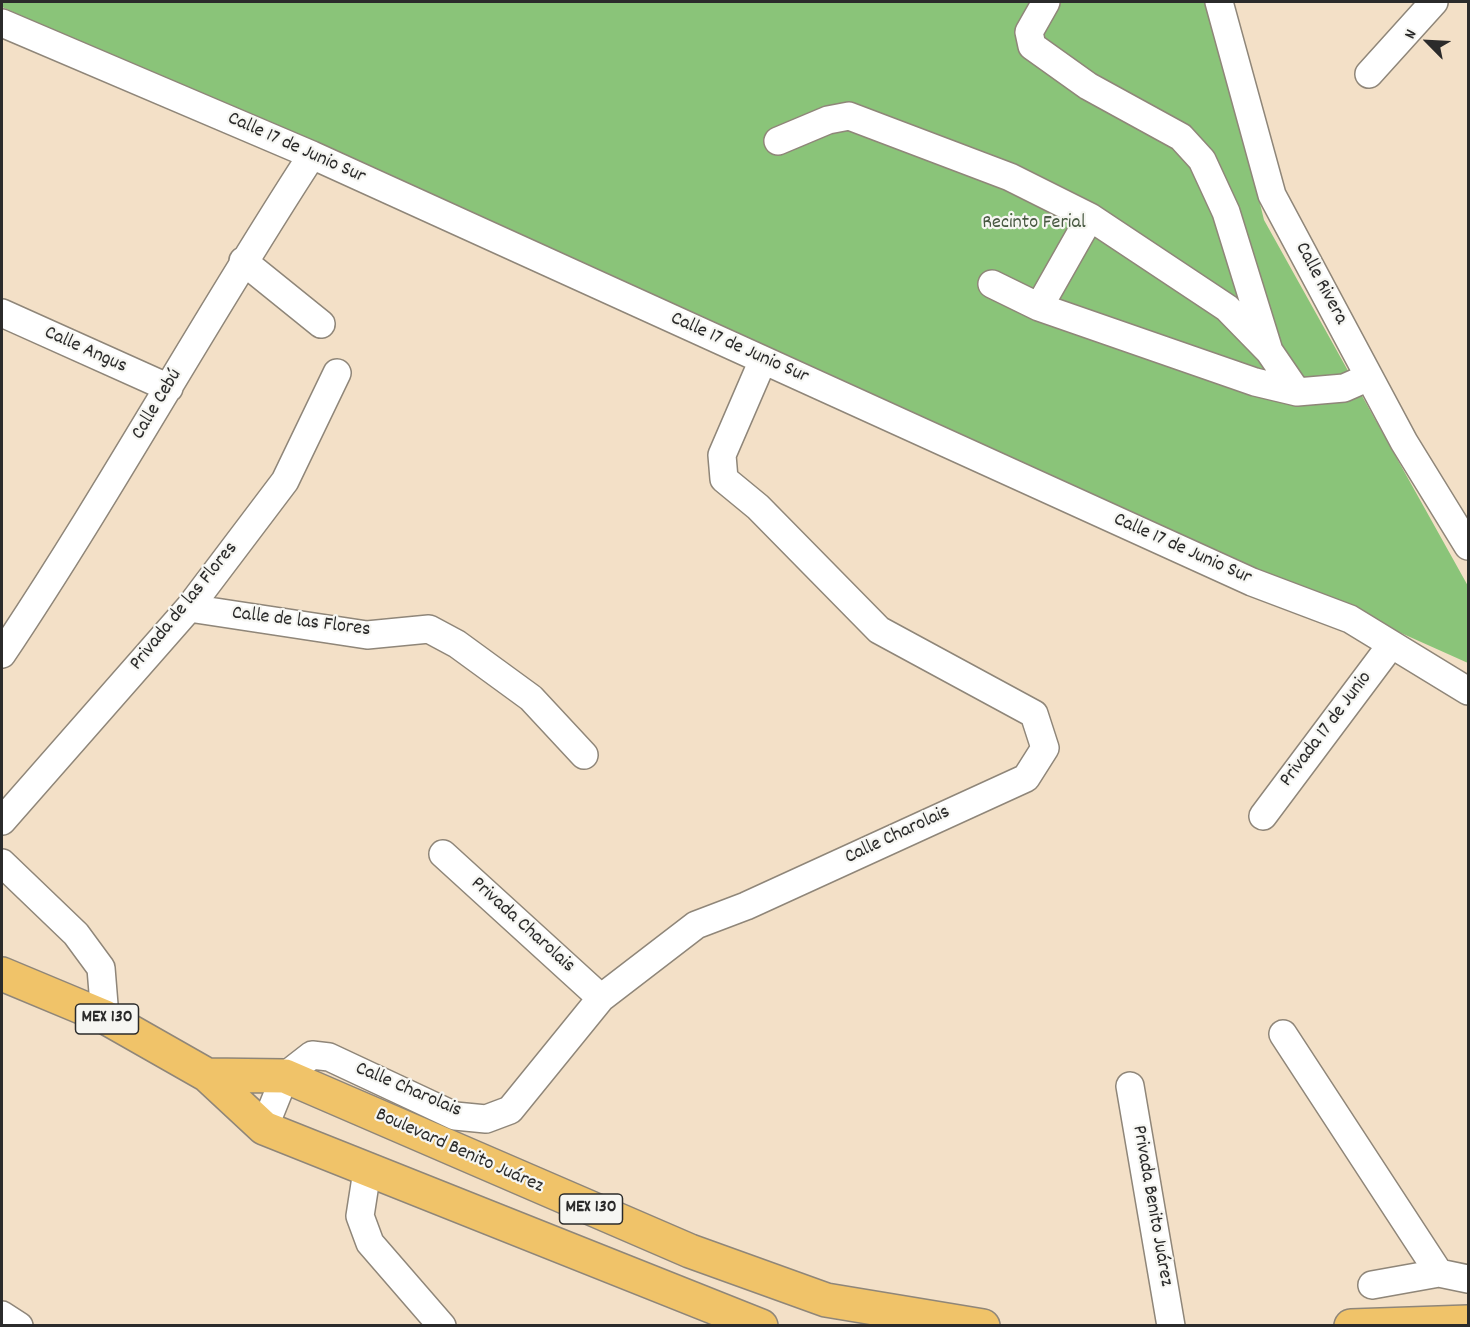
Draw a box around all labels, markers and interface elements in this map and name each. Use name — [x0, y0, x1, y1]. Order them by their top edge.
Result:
north arrow — [1398, 12, 1458, 72]
text: N — [1399, 26, 1423, 43]
street label: Calle 17 de Junio Sur — [223, 108, 369, 190]
park label: Recinto Ferial — [982, 212, 1086, 236]
street label: Calle Rivera — [1288, 239, 1352, 329]
street label: Calle 17 de Junio Sur — [666, 308, 812, 390]
street label: Calle Angus — [40, 322, 130, 380]
street label: Calle Cebú — [128, 365, 188, 445]
street label: Calle 17 de Junio Sur — [1109, 509, 1255, 591]
street label: Privada de las Flores — [126, 538, 244, 676]
street label: Calle de las Flores — [230, 603, 372, 643]
street label: Privada 17 de Junio — [1276, 668, 1378, 792]
street label: Calle Charolais — [842, 801, 954, 871]
street label: Privada Charolais — [465, 873, 579, 979]
road number: MEX 130 — [76, 1004, 138, 1034]
street label: Calle Charolais — [351, 1058, 465, 1124]
street label: Boulevard Benito Juárez — [371, 1104, 547, 1200]
street label: Privada Benito Juárez — [1125, 1124, 1177, 1288]
road number: MEX 130 — [560, 1194, 622, 1224]

